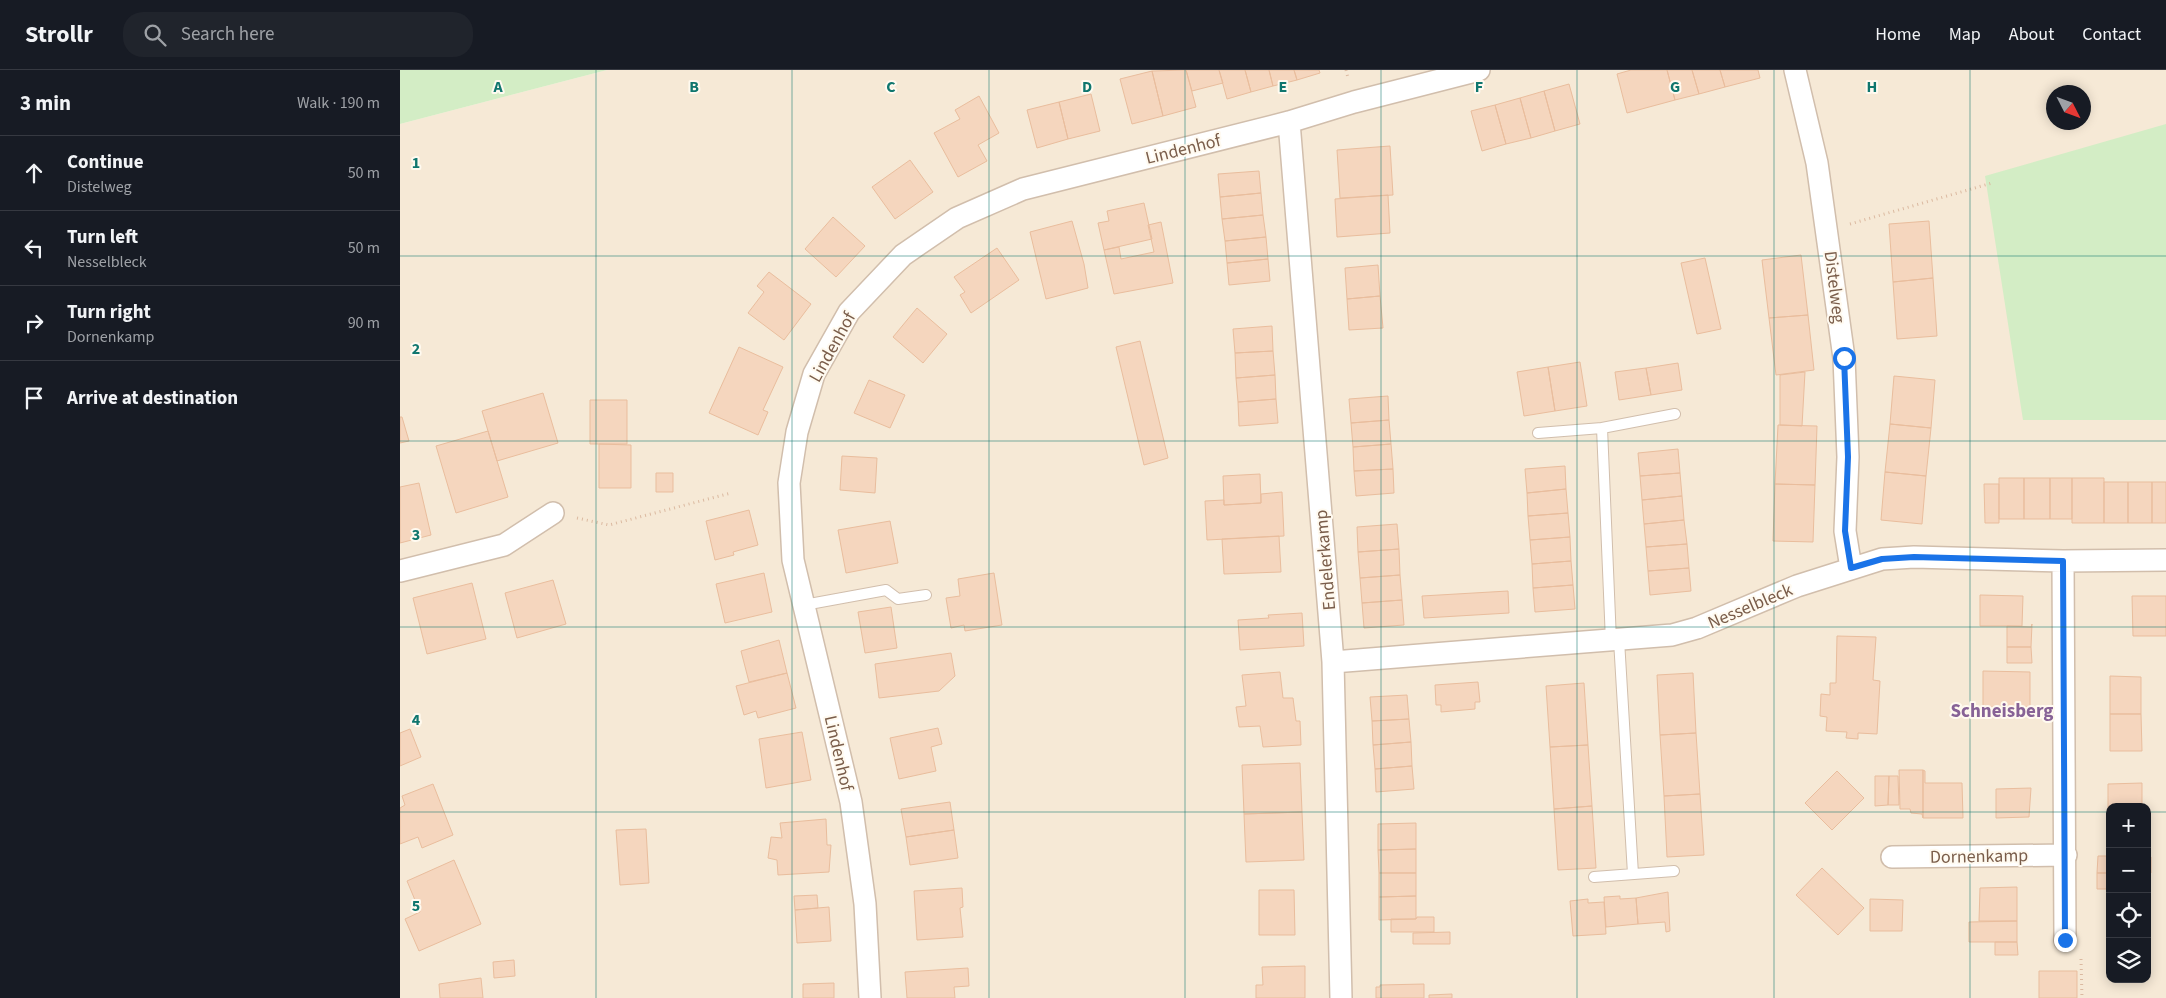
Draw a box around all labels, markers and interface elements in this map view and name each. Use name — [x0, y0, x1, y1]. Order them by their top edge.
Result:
search box — [123, 12, 473, 57]
text: Strollr — [25, 17, 93, 52]
icon: search — [141, 21, 169, 49]
text: Search here — [181, 21, 274, 48]
text: Home — [1875, 22, 1921, 47]
text: Map — [1949, 22, 1981, 47]
text: About — [2009, 22, 2054, 47]
text: Contact — [2082, 22, 2141, 47]
text: A — [492, 76, 503, 98]
text: B — [689, 76, 699, 98]
text: C — [886, 76, 896, 98]
text: D — [1082, 76, 1092, 98]
text: E — [1279, 76, 1287, 98]
text: F — [1475, 76, 1483, 98]
text: G — [1670, 76, 1680, 98]
text: H — [1867, 76, 1877, 98]
north arrow — [2046, 85, 2091, 130]
text: 3 min — [20, 88, 71, 118]
text: Walk · 190 m — [297, 92, 380, 114]
street label: Lindenhof — [1143, 128, 1224, 171]
text: Continue — [67, 149, 144, 176]
text: 1 — [412, 152, 420, 174]
icon: ahead — [20, 159, 48, 187]
text: 50 m — [348, 162, 380, 184]
text: Distelweg — [67, 176, 132, 198]
text: Turn left — [67, 224, 138, 251]
icon: left — [20, 234, 48, 262]
text: 50 m — [348, 237, 380, 259]
street label: Distelweg — [1818, 249, 1851, 325]
text: Nesselbleck — [67, 251, 147, 273]
text: Turn right — [67, 299, 151, 326]
street label: Lindenhof — [803, 307, 862, 387]
icon: right — [20, 309, 48, 337]
text: 90 m — [348, 312, 380, 334]
text: Dornenkamp — [67, 326, 154, 348]
text: 2 — [412, 338, 420, 360]
route start — [1833, 347, 1856, 370]
icon: arrive — [20, 384, 48, 412]
text: Arrive at destination — [67, 385, 238, 412]
street label: Endelerkamp — [1309, 509, 1342, 611]
text: 3 — [412, 524, 420, 546]
street label: Nesselbleck — [1704, 577, 1796, 636]
district label: Schneisberg — [1951, 698, 2053, 725]
text: 4 — [412, 709, 421, 731]
street label: Lindenhof — [818, 713, 859, 794]
map controls — [2106, 803, 2151, 983]
button: + — [2106, 803, 2151, 848]
street label: Dornenkamp — [1930, 843, 2028, 870]
button: − — [2106, 848, 2151, 893]
button: locate — [2106, 893, 2151, 938]
text: 5 — [412, 895, 420, 917]
route end — [2054, 929, 2077, 952]
button: layers — [2106, 938, 2151, 983]

